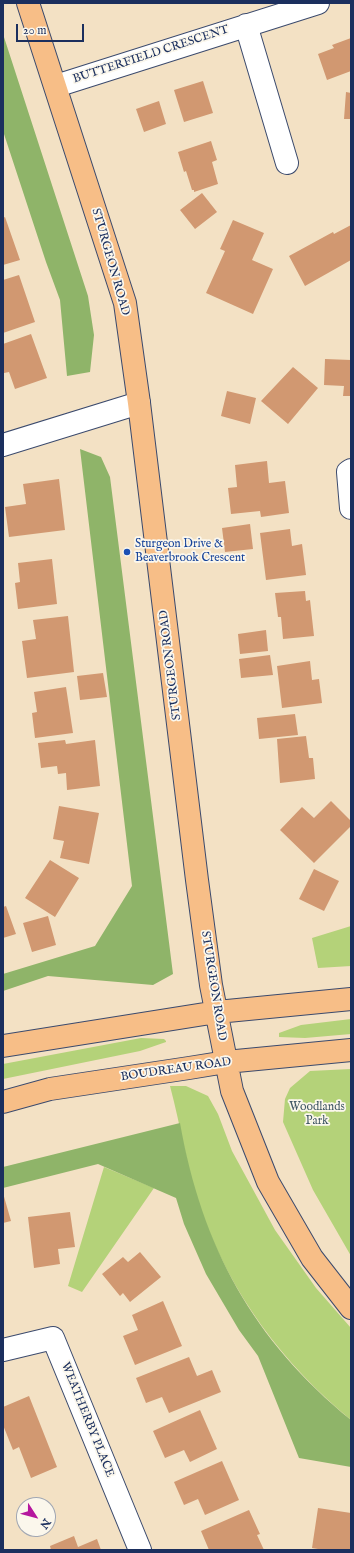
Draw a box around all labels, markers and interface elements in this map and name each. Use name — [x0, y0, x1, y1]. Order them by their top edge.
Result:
scale bar — [18, 16, 86, 42]
text: 20 m — [23, 23, 46, 38]
street label: BUTTERFIELD CRESCENT — [71, 23, 231, 87]
street label: STURGEON ROAD — [88, 207, 132, 317]
place label: Sturgeon Drive & Beaverbrook Crescent — [135, 538, 245, 566]
marker: Sturgeon Drive & Beaverbrook Crescent — [122, 547, 132, 557]
street label: STURGEON ROAD — [157, 609, 185, 721]
street label: STURGEON ROAD — [197, 930, 229, 1042]
street label: BOUDREAU ROAD — [120, 1055, 232, 1085]
park label: Woodlands Park — [289, 1101, 345, 1129]
street label: WEATHERBY PLACE — [57, 1360, 117, 1480]
north arrow — [16, 1497, 56, 1537]
text: N — [36, 1515, 53, 1531]

